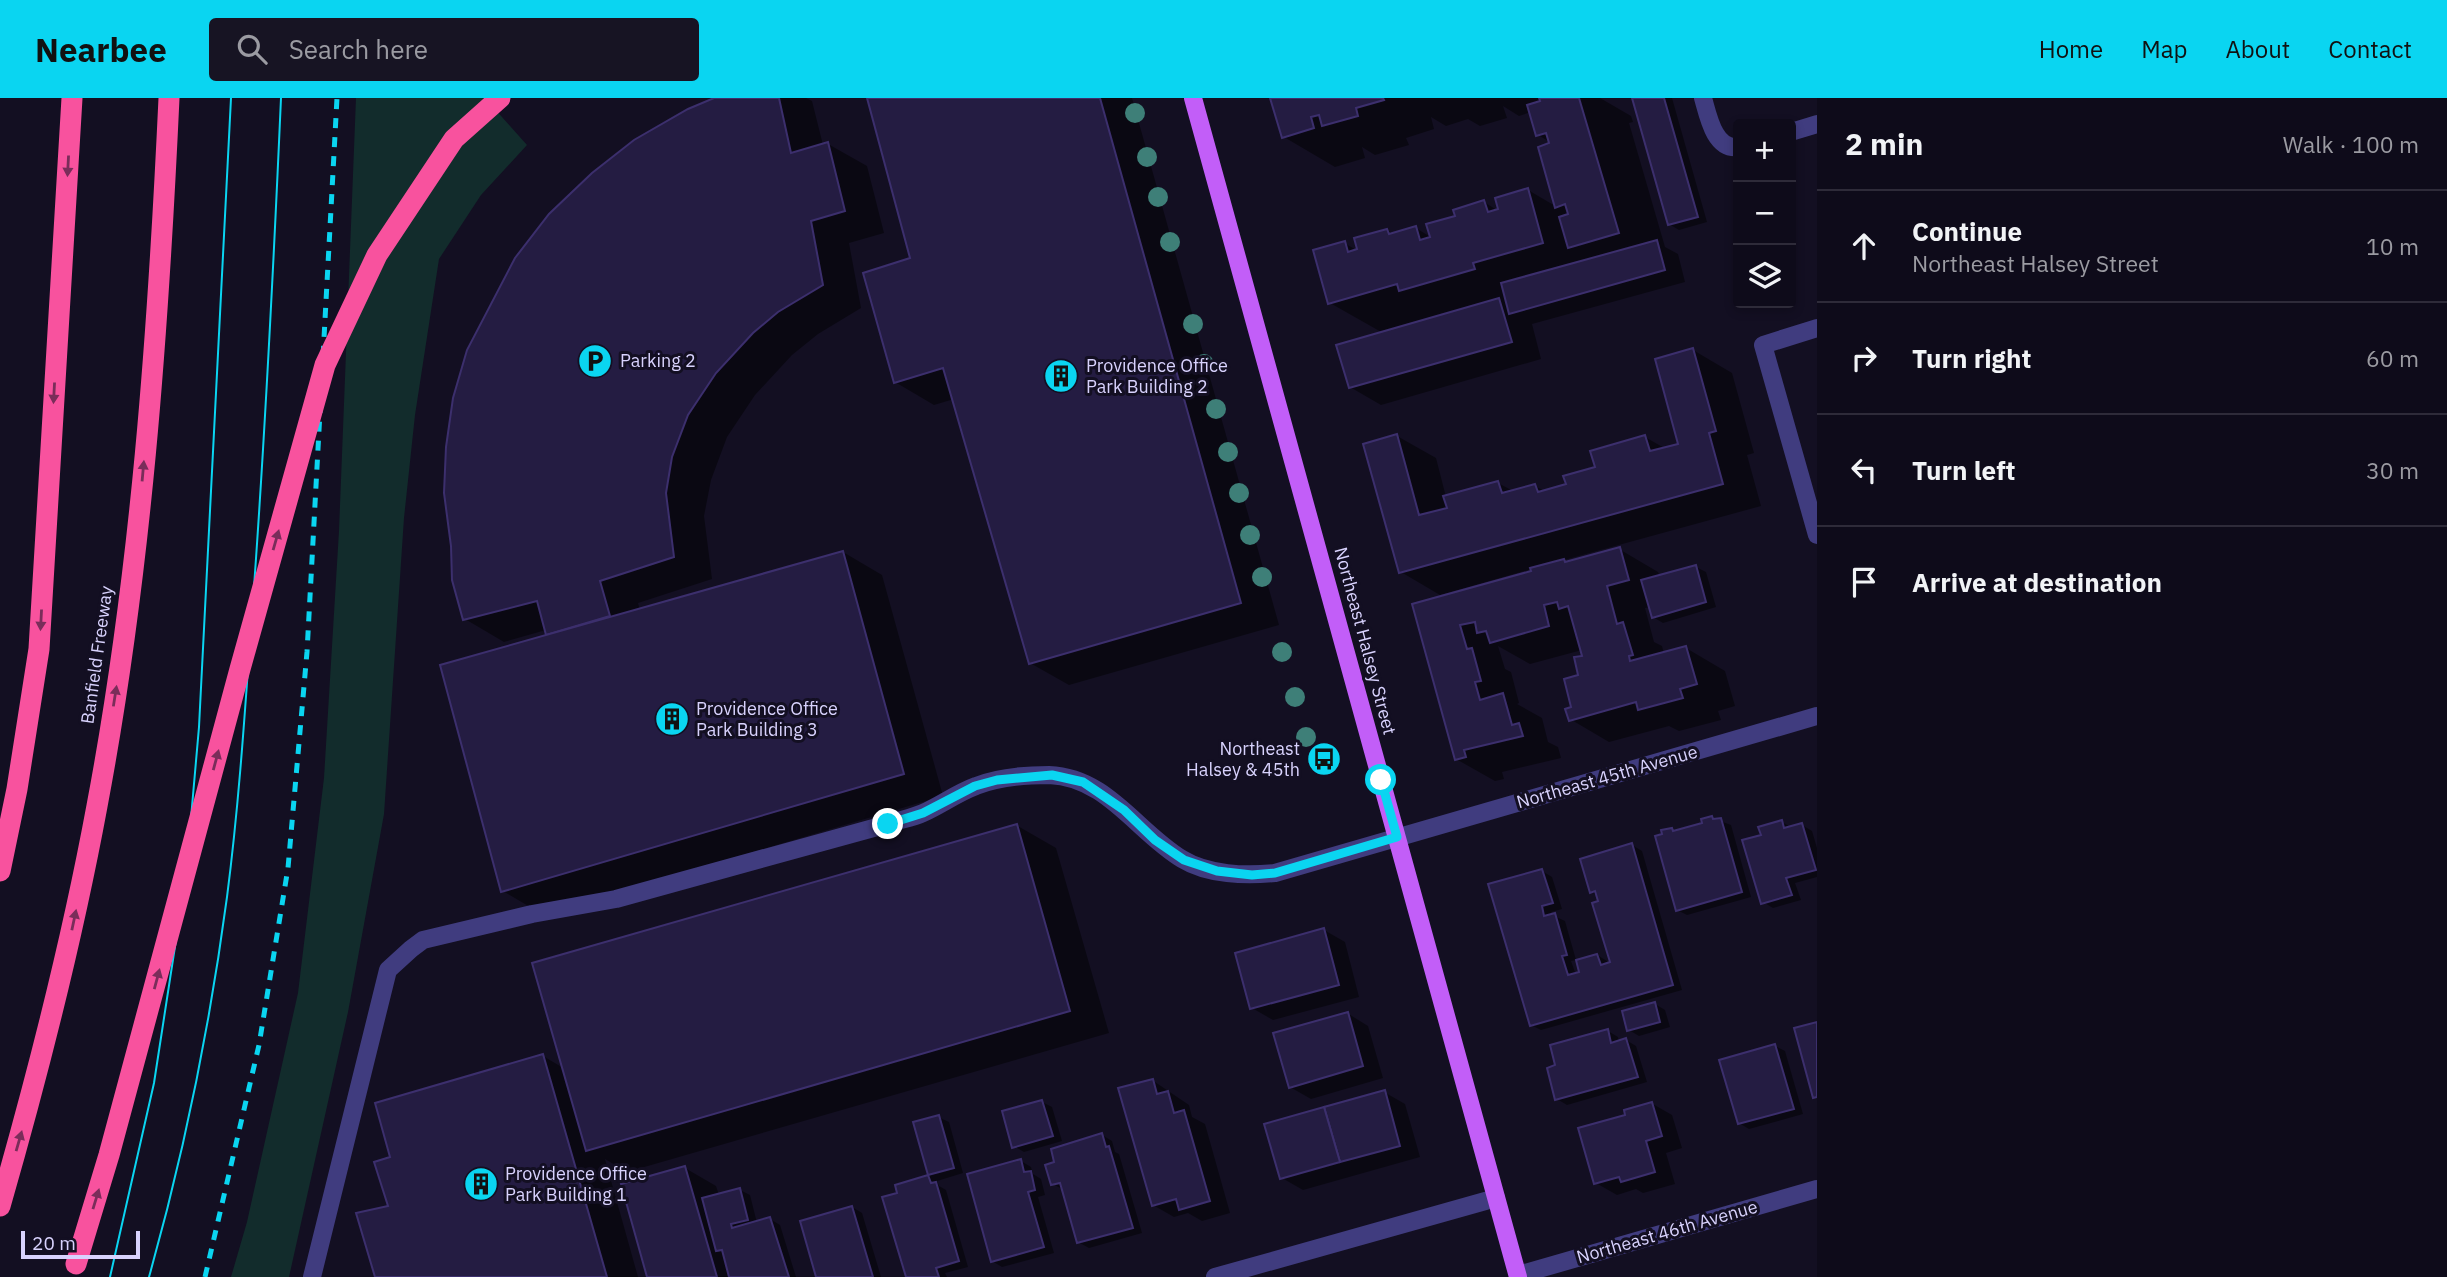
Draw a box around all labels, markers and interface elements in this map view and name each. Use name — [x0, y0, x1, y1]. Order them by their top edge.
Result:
search box — [209, 18, 699, 81]
text: Nearbee — [35, 28, 167, 71]
icon: search — [233, 30, 271, 68]
text: Search here — [289, 32, 428, 66]
text: Home — [2039, 33, 2103, 65]
text: Map — [2141, 33, 2187, 65]
text: About — [2225, 33, 2290, 65]
text: Contact — [2328, 33, 2412, 65]
map controls — [1733, 119, 1796, 308]
button: + — [1733, 119, 1796, 182]
text: 2 min — [1845, 124, 1923, 163]
text: Walk · 100 m — [2283, 129, 2419, 159]
one-way arrow — [62, 155, 73, 177]
button: − — [1733, 182, 1796, 245]
text: Continue — [1912, 214, 2022, 248]
icon: ahead — [1845, 227, 1883, 265]
text: 10 m — [2366, 231, 2419, 261]
button: layers — [1733, 245, 1796, 308]
text: Northeast Halsey Street — [1912, 248, 2159, 278]
icon: right — [1845, 339, 1883, 377]
text: Turn right — [1912, 341, 2031, 375]
parking icon: Parking 2 — [576, 342, 614, 380]
text: 60 m — [2366, 343, 2419, 373]
place label: Parking 2 — [620, 349, 696, 372]
place label: Providence Office Park Building 2 — [1086, 354, 1228, 398]
building icon: Providence Office Park Building 2 — [1042, 357, 1080, 395]
one-way arrow — [48, 382, 59, 404]
icon: left — [1845, 451, 1883, 489]
text: Turn left — [1912, 453, 2015, 487]
text: 30 m — [2366, 455, 2419, 485]
one-way arrow — [138, 460, 149, 482]
one-way arrow — [271, 529, 282, 551]
street label: Northeast Halsey Street — [1329, 545, 1402, 737]
icon: arrive — [1845, 563, 1883, 601]
text: Arrive at destination — [1912, 565, 2162, 599]
street label: Banfield Freeway — [75, 584, 118, 726]
one-way arrow — [35, 610, 46, 632]
one-way arrow — [109, 685, 120, 707]
place label: Providence Office Park Building 3 — [696, 697, 838, 741]
building icon: Providence Office Park Building 3 — [653, 700, 691, 738]
place label: Northeast Halsey & 45th — [1186, 737, 1300, 781]
bus stop icon: Northeast Halsey & 45th — [1305, 740, 1343, 778]
street label: Northeast 45th Avenue — [1514, 740, 1700, 813]
one-way arrow — [211, 749, 221, 770]
route start — [1365, 764, 1396, 795]
route end — [872, 808, 903, 839]
one-way arrow — [68, 909, 79, 931]
one-way arrow — [152, 969, 162, 990]
one-way arrow — [14, 1130, 25, 1152]
place label: Providence Office Park Building 1 — [505, 1162, 647, 1206]
building icon: Providence Office Park Building 1 — [462, 1165, 500, 1203]
one-way arrow — [91, 1188, 101, 1209]
street label: Northeast 46th Avenue — [1574, 1195, 1760, 1268]
scale bar — [21, 1228, 140, 1260]
text: 20 m — [32, 1231, 76, 1255]

